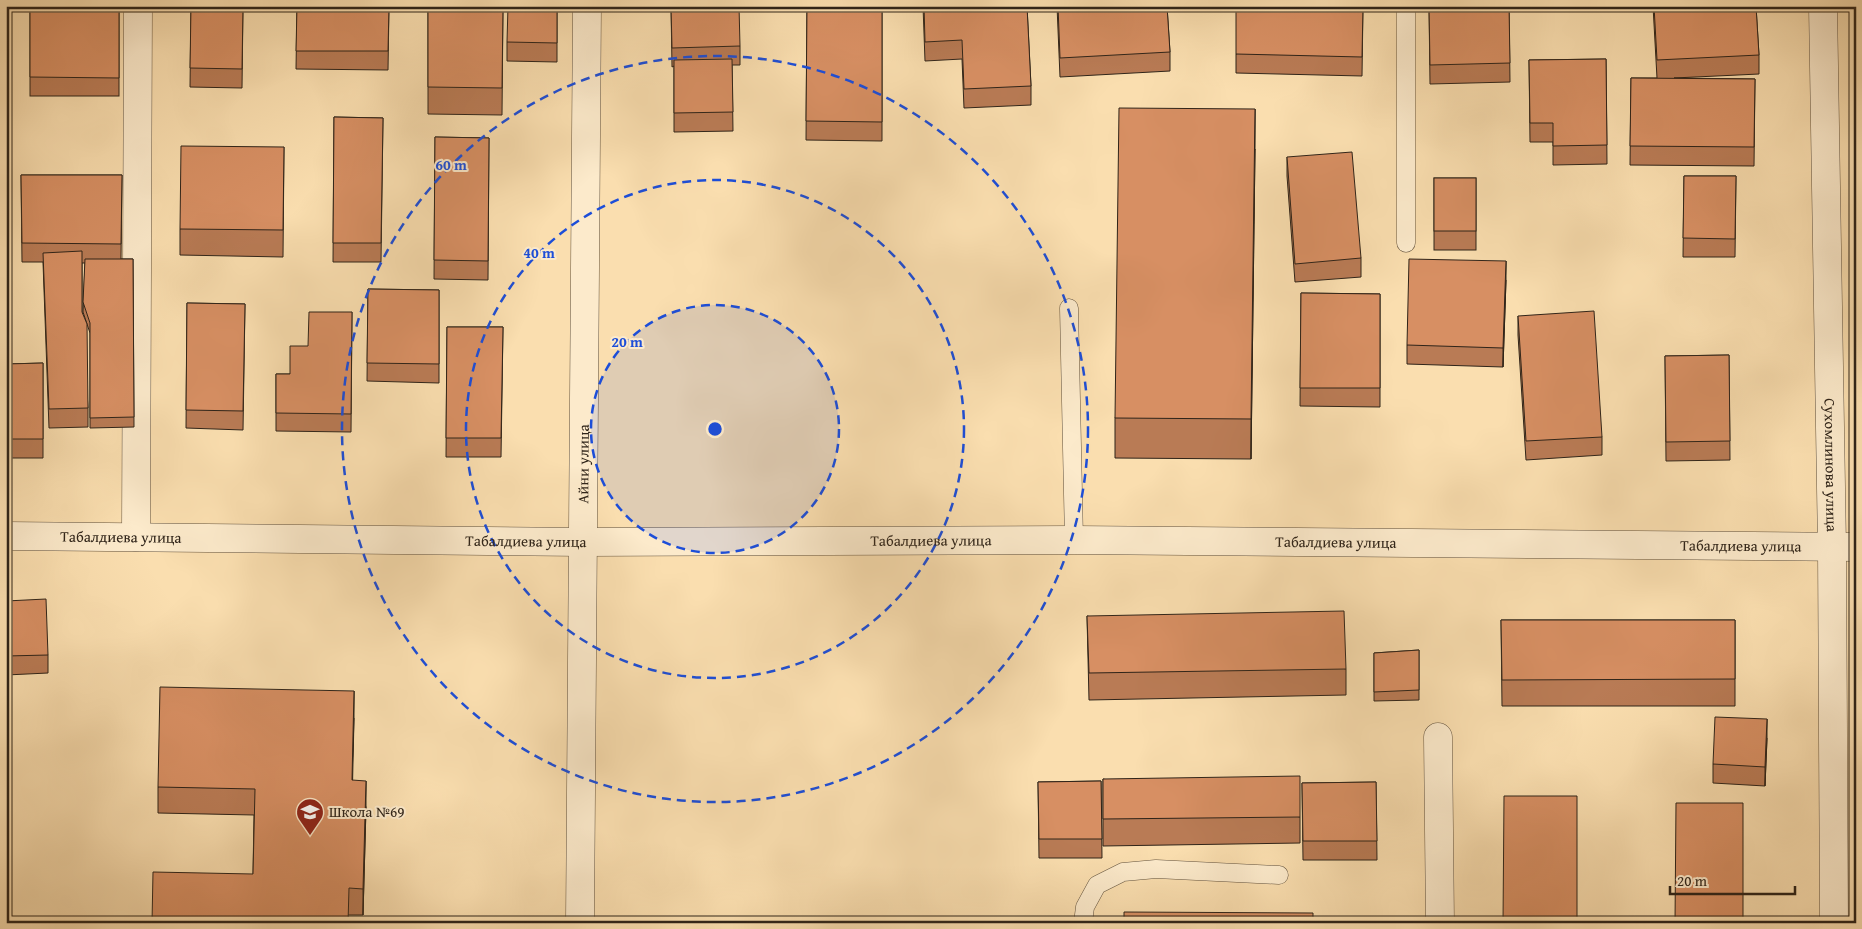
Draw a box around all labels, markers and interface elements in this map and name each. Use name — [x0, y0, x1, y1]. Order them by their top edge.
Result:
text: 60 m — [435, 154, 467, 175]
text: 40 m — [523, 242, 555, 263]
text: 20 m — [611, 331, 643, 352]
street label: Сухомлинова улица — [1820, 398, 1843, 533]
centre of rings — [706, 420, 724, 438]
street label: Айни улица — [572, 423, 594, 504]
street label: Табалдиева улица — [60, 526, 183, 548]
street label: Табалдиева улица — [870, 529, 992, 551]
street label: Табалдиева улица — [465, 530, 587, 552]
street label: Табалдиева улица — [1275, 531, 1397, 553]
street label: Табалдиева улица — [1680, 534, 1802, 557]
school or university icon: Школа №69 — [295, 797, 325, 836]
place label: Школа №69 — [329, 801, 404, 822]
scale bar — [1670, 864, 1794, 896]
text: 20 m — [1677, 870, 1708, 891]

